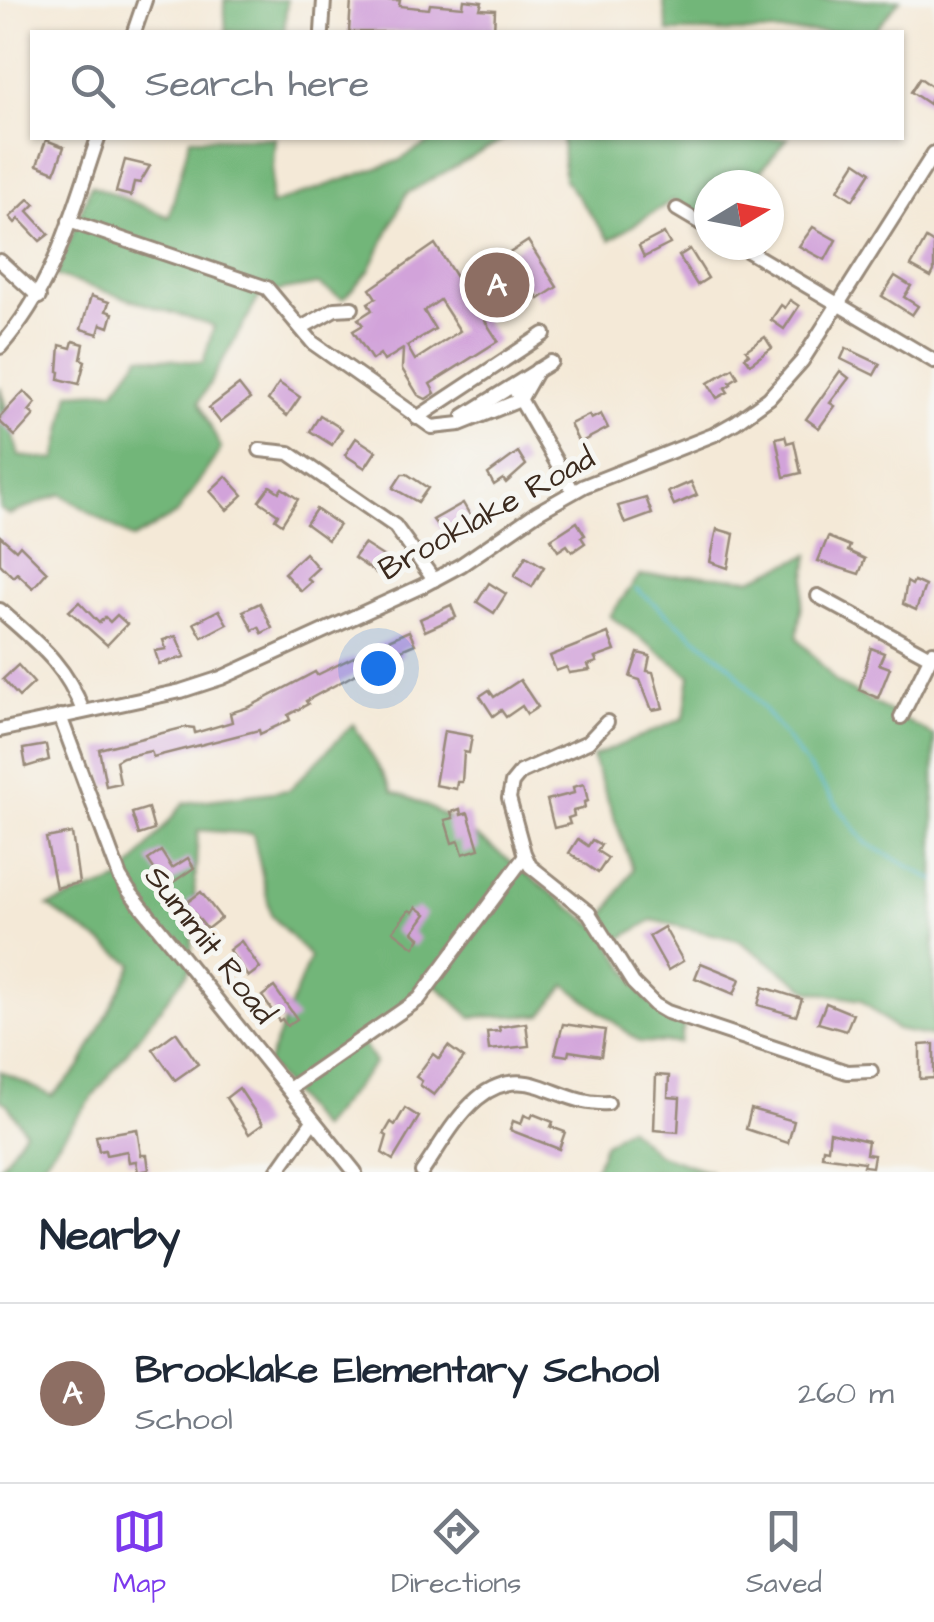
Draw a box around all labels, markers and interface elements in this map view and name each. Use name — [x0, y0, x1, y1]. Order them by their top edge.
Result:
search box — [30, 30, 904, 140]
icon: search — [65, 58, 120, 113]
text: Search here — [145, 59, 369, 111]
north arrow — [694, 170, 784, 260]
pin: A — [464, 248, 530, 322]
street label: Brooklake Road — [371, 436, 603, 592]
your location — [353, 643, 404, 694]
street label: Summit Road — [134, 856, 286, 1034]
text: Nearby — [40, 1208, 180, 1266]
text: Brooklake Elementary School — [135, 1345, 659, 1397]
text: A — [62, 1371, 83, 1416]
text: 260 m — [798, 1371, 894, 1416]
text: School — [135, 1397, 233, 1442]
tab: Map — [112, 1504, 167, 1603]
tab: Directions — [391, 1504, 521, 1603]
tab: Saved — [746, 1504, 822, 1603]

